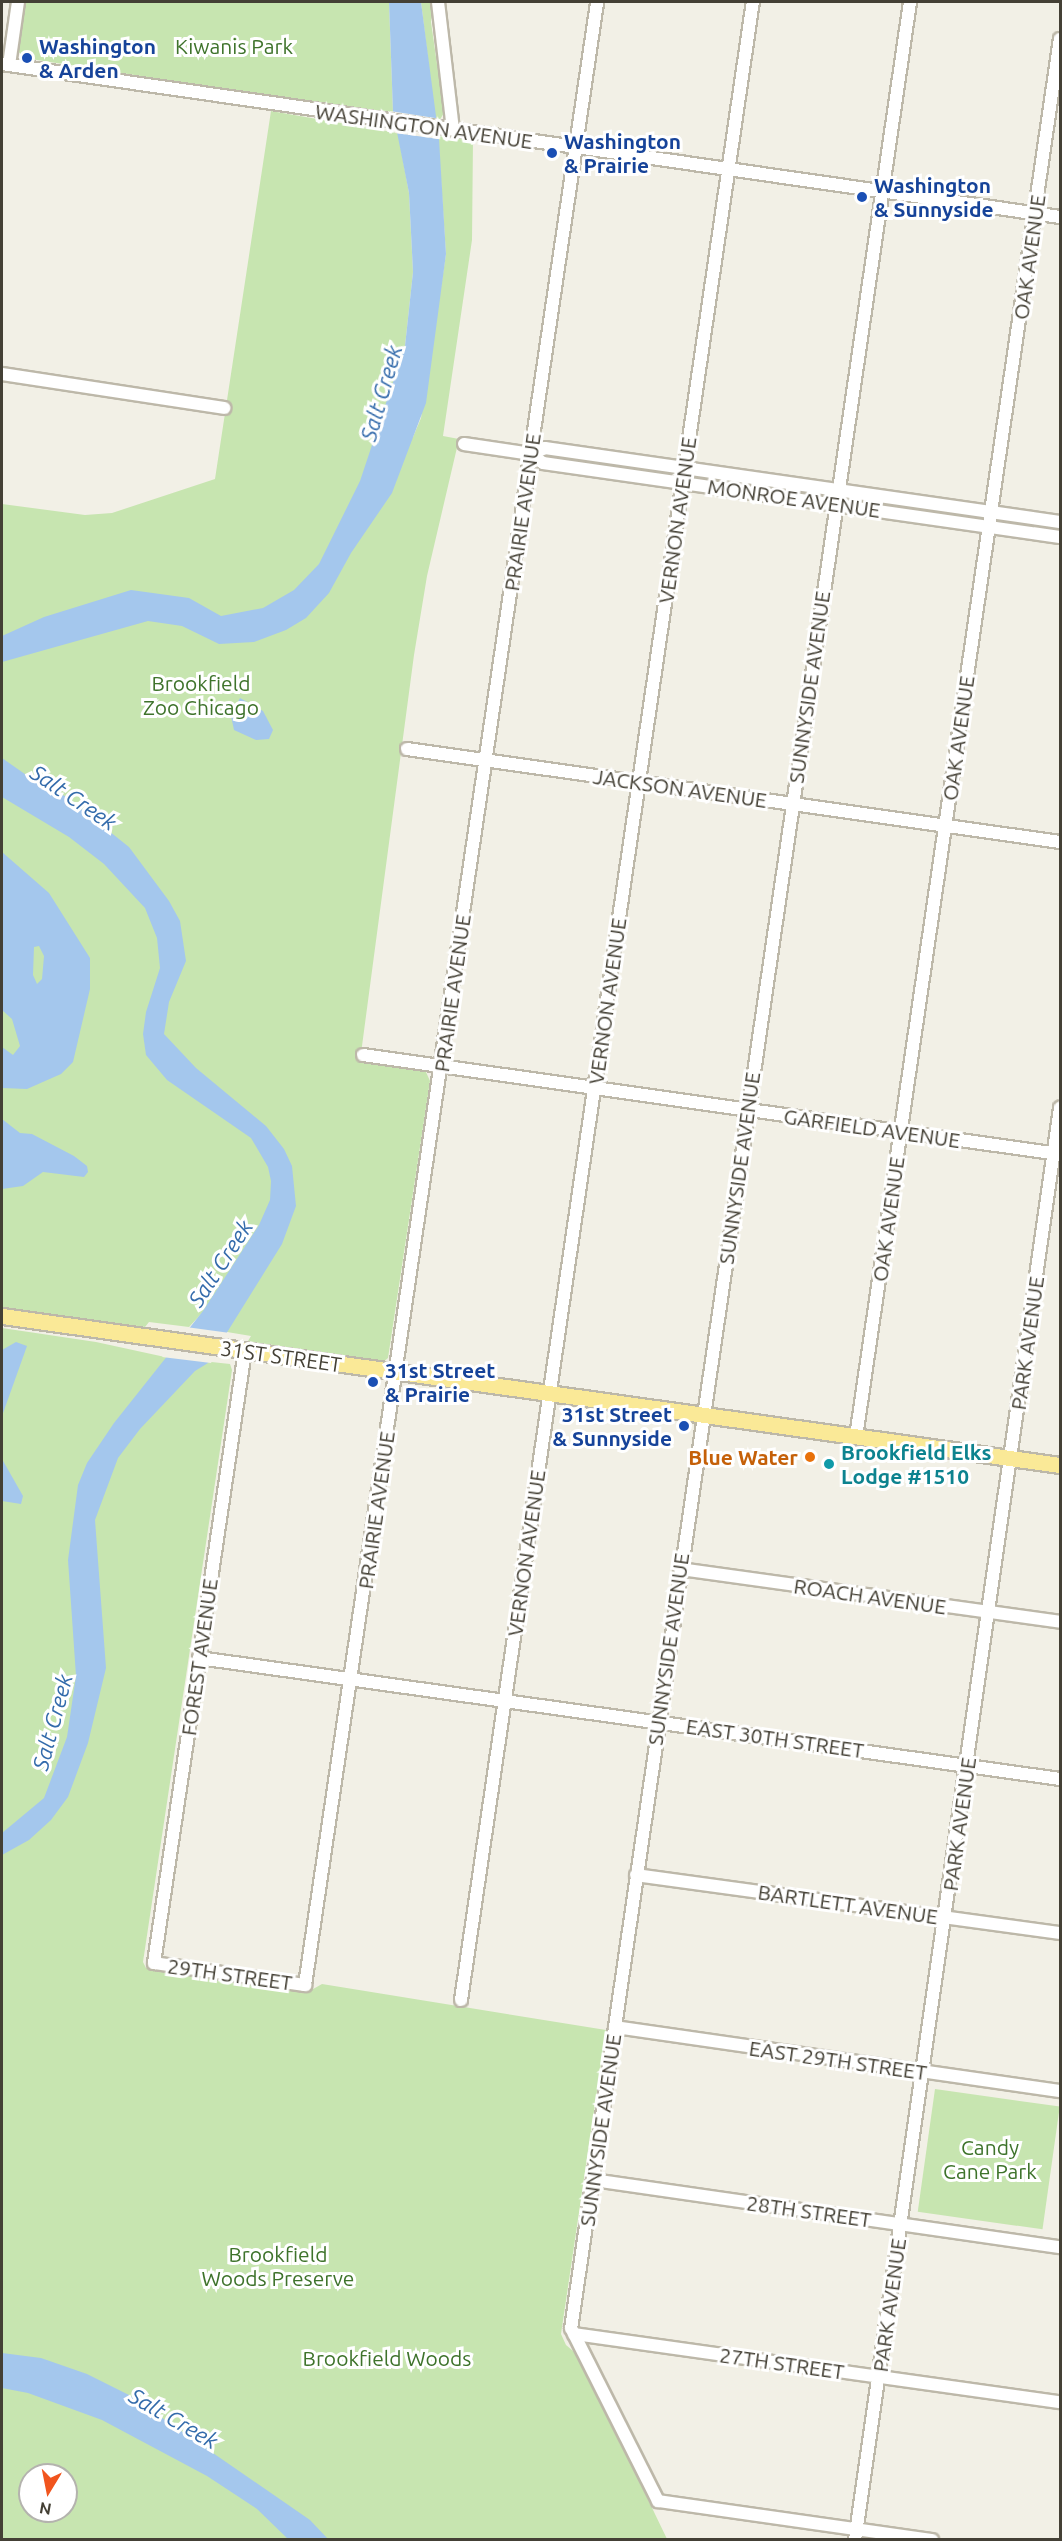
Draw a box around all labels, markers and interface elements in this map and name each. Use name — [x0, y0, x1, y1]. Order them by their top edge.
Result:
place label: Washington & Arden — [39, 33, 156, 83]
park label: Kiwanis Park — [175, 33, 293, 59]
marker: Washington & Arden — [20, 51, 34, 65]
street label: WASHINGTON AVENUE — [314, 98, 534, 154]
place label: Washington & Prairie — [564, 128, 681, 178]
marker: Washington & Prairie — [545, 146, 559, 160]
place label: Washington & Sunnyside — [874, 172, 994, 222]
marker: Washington & Sunnyside — [855, 190, 869, 204]
street label: OAK AVENUE — [1008, 193, 1050, 321]
water label: Salt Creek — [355, 342, 407, 444]
street label: PRAIRIE AVENUE — [498, 431, 546, 593]
street label: VERNON AVENUE — [653, 435, 701, 605]
street label: MONROE AVENUE — [706, 473, 882, 523]
street label: SUNNYSIDE AVENUE — [783, 589, 835, 785]
park label: Brookfield Zoo Chicago — [143, 670, 259, 720]
street label: OAK AVENUE — [937, 674, 979, 802]
water label: Salt Creek — [26, 759, 122, 835]
street label: JACKSON AVENUE — [591, 763, 769, 813]
street label: PRAIRIE AVENUE — [428, 912, 476, 1074]
street label: VERNON AVENUE — [583, 916, 631, 1086]
street label: SUNNYSIDE AVENUE — [713, 1070, 765, 1266]
street label: GARFIELD AVENUE — [782, 1103, 962, 1153]
street label: OAK AVENUE — [867, 1155, 909, 1283]
water label: Salt Creek — [182, 1215, 258, 1311]
street label: PARK AVENUE — [1005, 1274, 1049, 1412]
street label: 31ST STREET — [219, 1335, 343, 1377]
place label: 31st Street & Prairie — [385, 1357, 495, 1407]
marker: 31st Street & Prairie — [366, 1375, 380, 1389]
place label: 31st Street & Sunnyside — [552, 1401, 672, 1451]
marker: 31st Street & Sunnyside — [677, 1419, 691, 1433]
street label: PRAIRIE AVENUE — [352, 1429, 400, 1591]
place label: Brookfield Elks Lodge #1510 — [841, 1439, 991, 1489]
place label: Blue Water — [688, 1444, 798, 1470]
marker: Blue Water — [803, 1450, 817, 1464]
marker: Brookfield Elks Lodge #1510 — [822, 1457, 836, 1471]
street label: VERNON AVENUE — [502, 1468, 550, 1638]
street label: SUNNYSIDE AVENUE — [642, 1551, 694, 1747]
street label: ROACH AVENUE — [792, 1573, 948, 1619]
street label: FOREST AVENUE — [175, 1577, 223, 1737]
water label: Salt Creek — [27, 1671, 77, 1773]
street label: EAST 30TH STREET — [684, 1713, 866, 1763]
street label: PARK AVENUE — [937, 1755, 981, 1893]
street label: BARTLETT AVENUE — [756, 1879, 940, 1929]
street label: 29TH STREET — [166, 1953, 294, 1995]
street label: SUNNYSIDE AVENUE — [574, 2032, 626, 2228]
street label: EAST 29TH STREET — [747, 2035, 929, 2085]
park label: Candy Cane Park — [943, 2134, 1037, 2184]
street label: 28TH STREET — [745, 2190, 873, 2232]
street label: PARK AVENUE — [867, 2236, 911, 2374]
park label: Brookfield Woods Preserve — [202, 2241, 354, 2291]
street label: 27TH STREET — [718, 2342, 846, 2384]
park label: Brookfield Woods — [303, 2345, 471, 2371]
water label: Salt Creek — [125, 2382, 223, 2454]
north arrow — [18, 2463, 78, 2523]
text: N — [38, 2499, 53, 2519]

